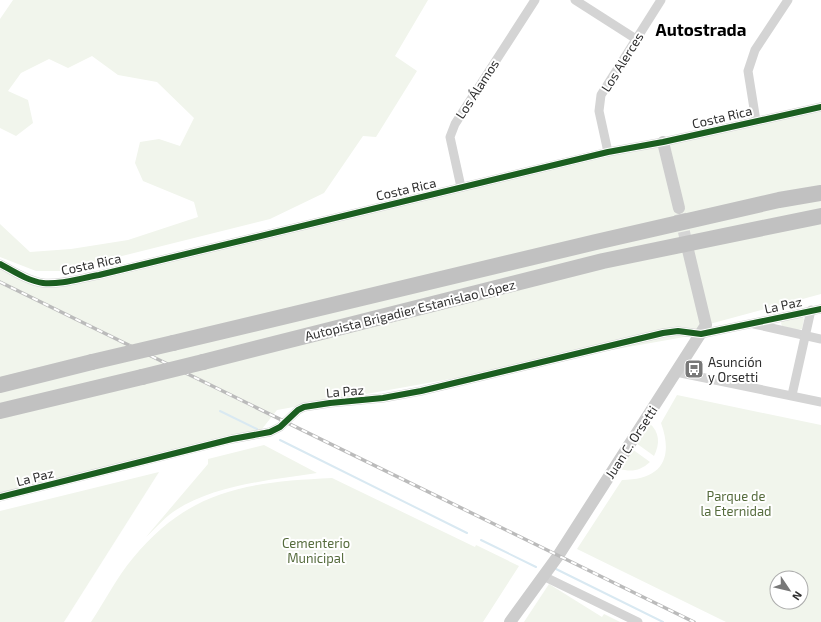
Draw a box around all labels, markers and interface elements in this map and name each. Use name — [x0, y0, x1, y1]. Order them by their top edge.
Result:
district label: Autostrada — [656, 19, 746, 39]
street label: Los Alerces — [597, 29, 647, 95]
street label: Los Álamos — [451, 56, 502, 122]
street label: Costa Rica — [690, 102, 754, 132]
street label: Costa Rica — [374, 174, 438, 204]
street label: Costa Rica — [59, 250, 123, 278]
street label: Autopista Brigadier Estanislao López — [303, 276, 517, 344]
street label: La Paz — [763, 293, 803, 317]
place label: Asunción y Orsetti — [708, 354, 762, 385]
bus stop icon: Asunción y Orsetti — [683, 358, 705, 380]
street label: La Paz — [325, 381, 365, 401]
street label: Juan C. Orsetti — [602, 403, 660, 481]
street label: La Paz — [15, 465, 55, 489]
park label: Parque de la Eternidad — [700, 488, 772, 519]
park label: Cementerio Municipal — [282, 535, 350, 566]
north arrow — [769, 570, 809, 610]
text: N — [790, 589, 805, 603]

